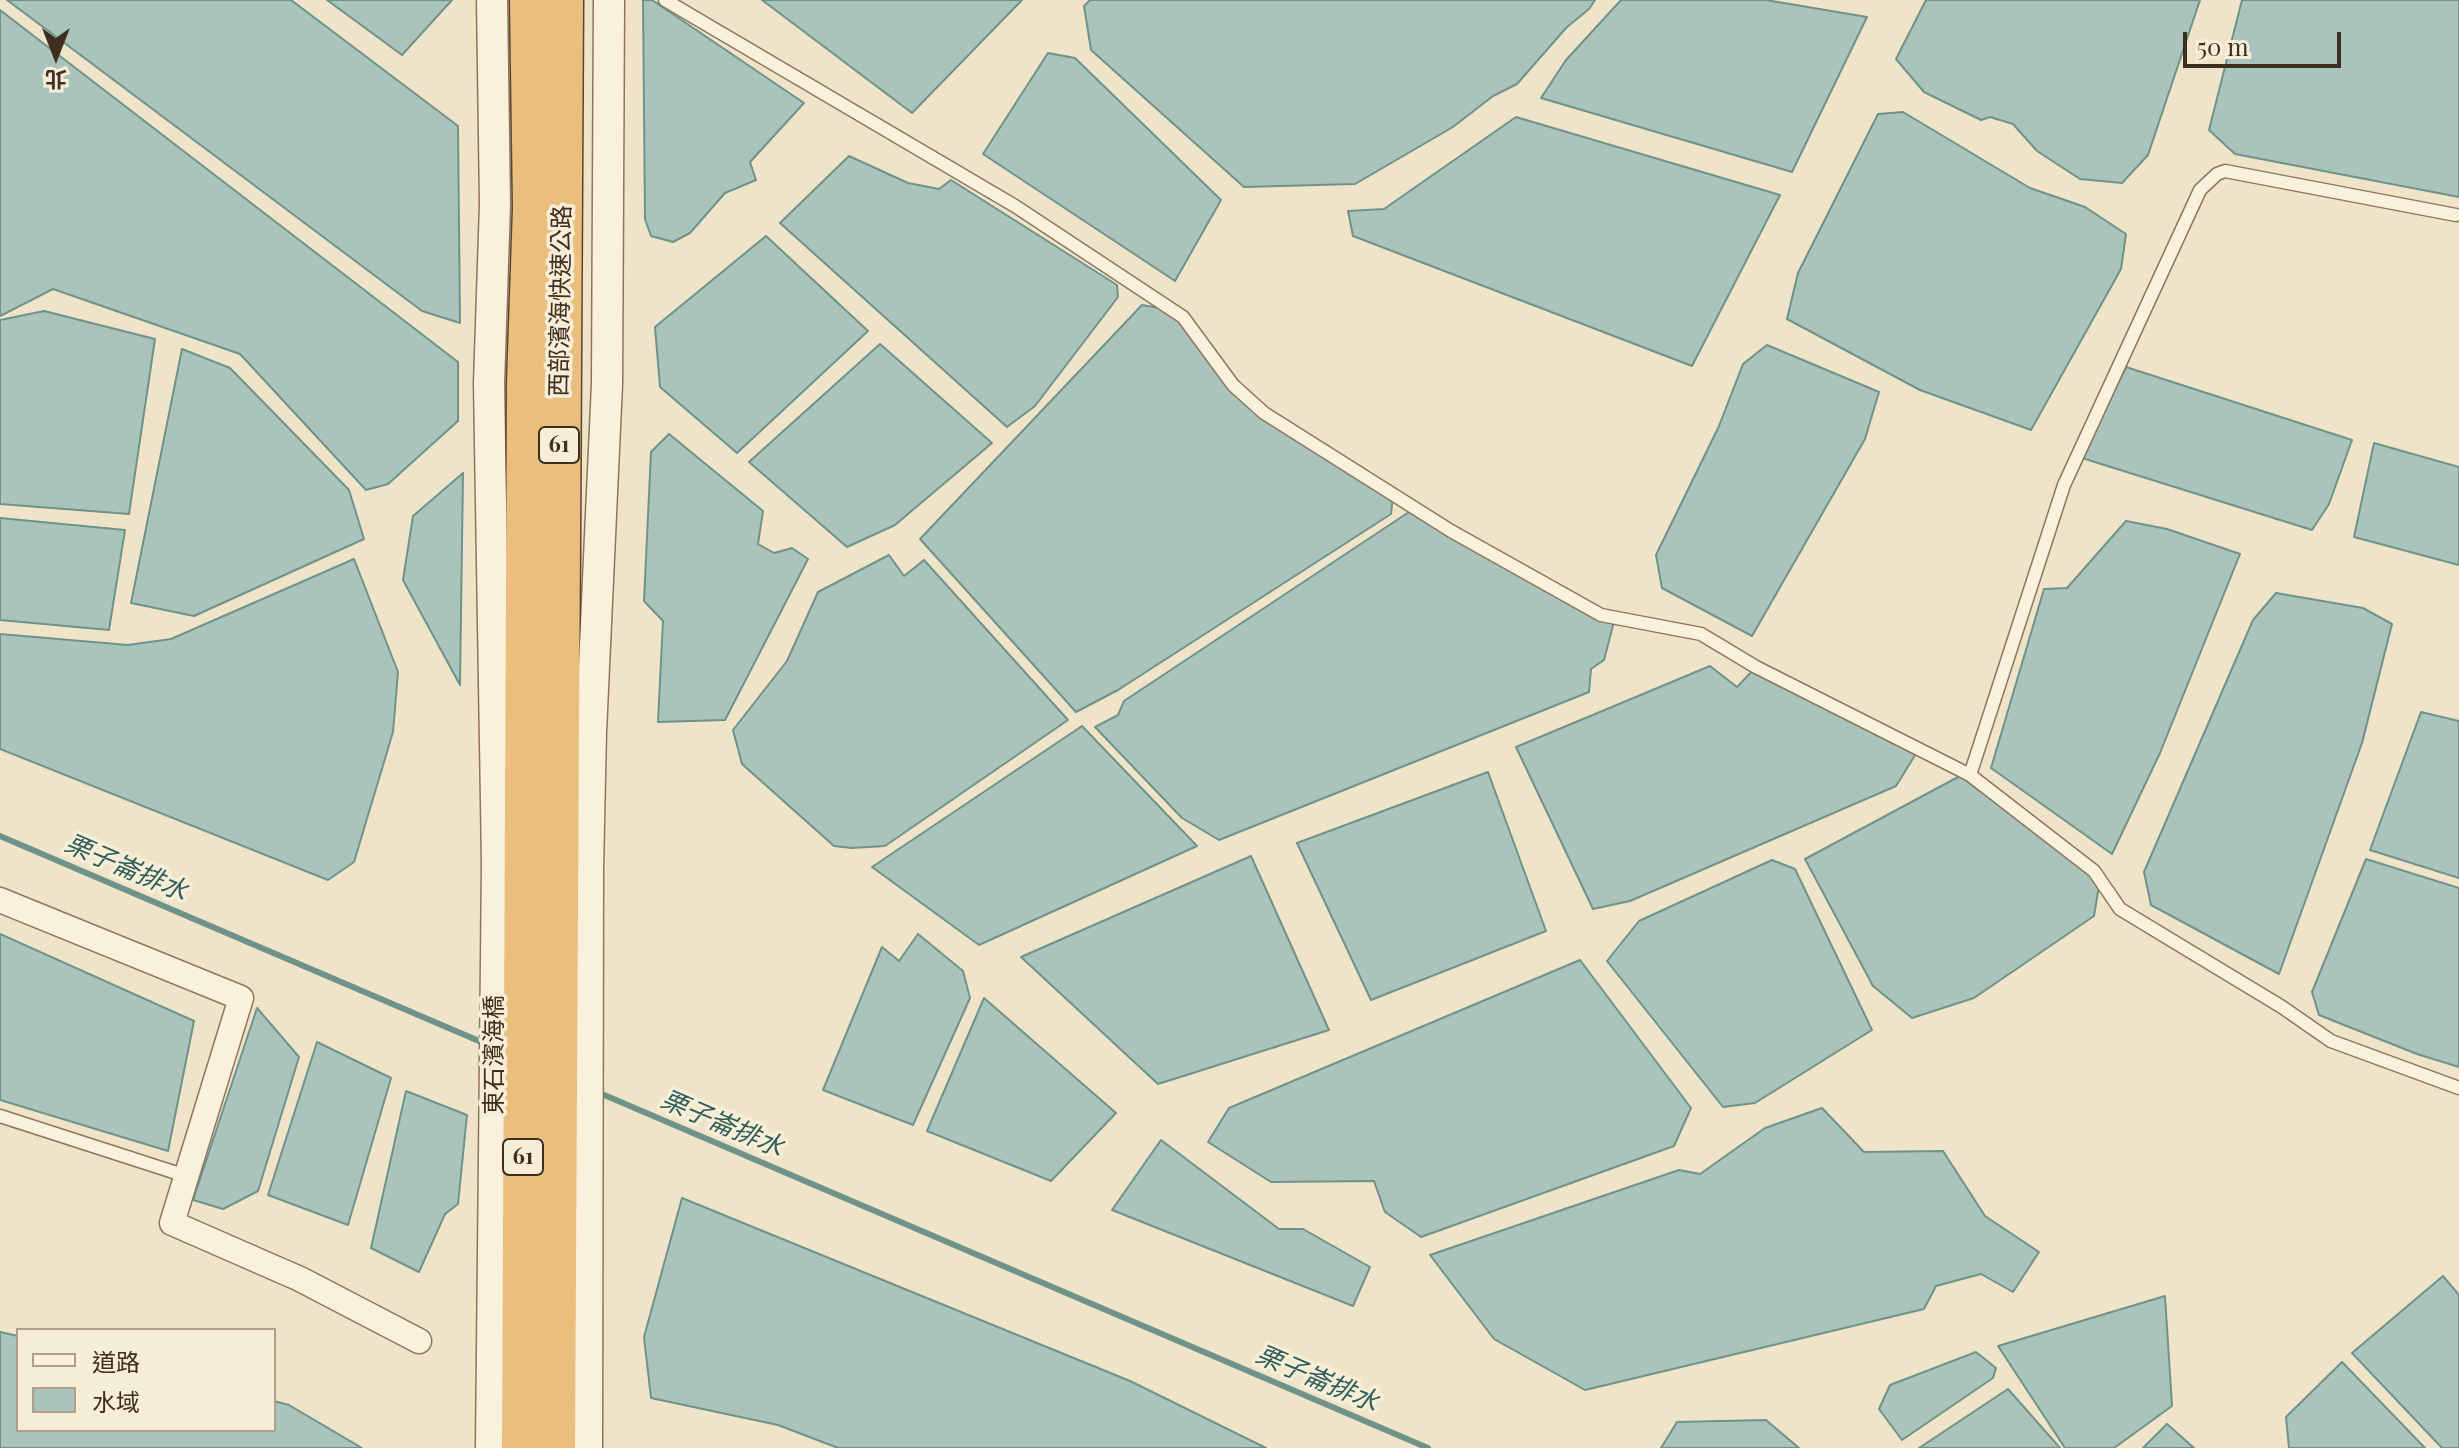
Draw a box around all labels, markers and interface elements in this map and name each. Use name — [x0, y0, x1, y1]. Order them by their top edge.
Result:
north arrow — [16, 16, 96, 96]
scale bar — [2187, 16, 2345, 66]
text: 50 m — [2197, 30, 2249, 62]
text: 北 — [45, 65, 67, 95]
street label: 西部濱海快速公路 — [545, 205, 577, 397]
road number: 61 — [539, 427, 579, 463]
water label: 栗子崙排水 — [60, 828, 192, 908]
street label: 東石濱海橋 — [481, 995, 509, 1115]
water label: 栗子崙排水 — [656, 1084, 788, 1164]
road number: 61 — [503, 1139, 543, 1175]
legend — [16, 1328, 276, 1432]
water label: 栗子崙排水 — [1251, 1339, 1383, 1419]
text: 道路 — [92, 1345, 140, 1377]
text: 水域 — [92, 1385, 140, 1417]

